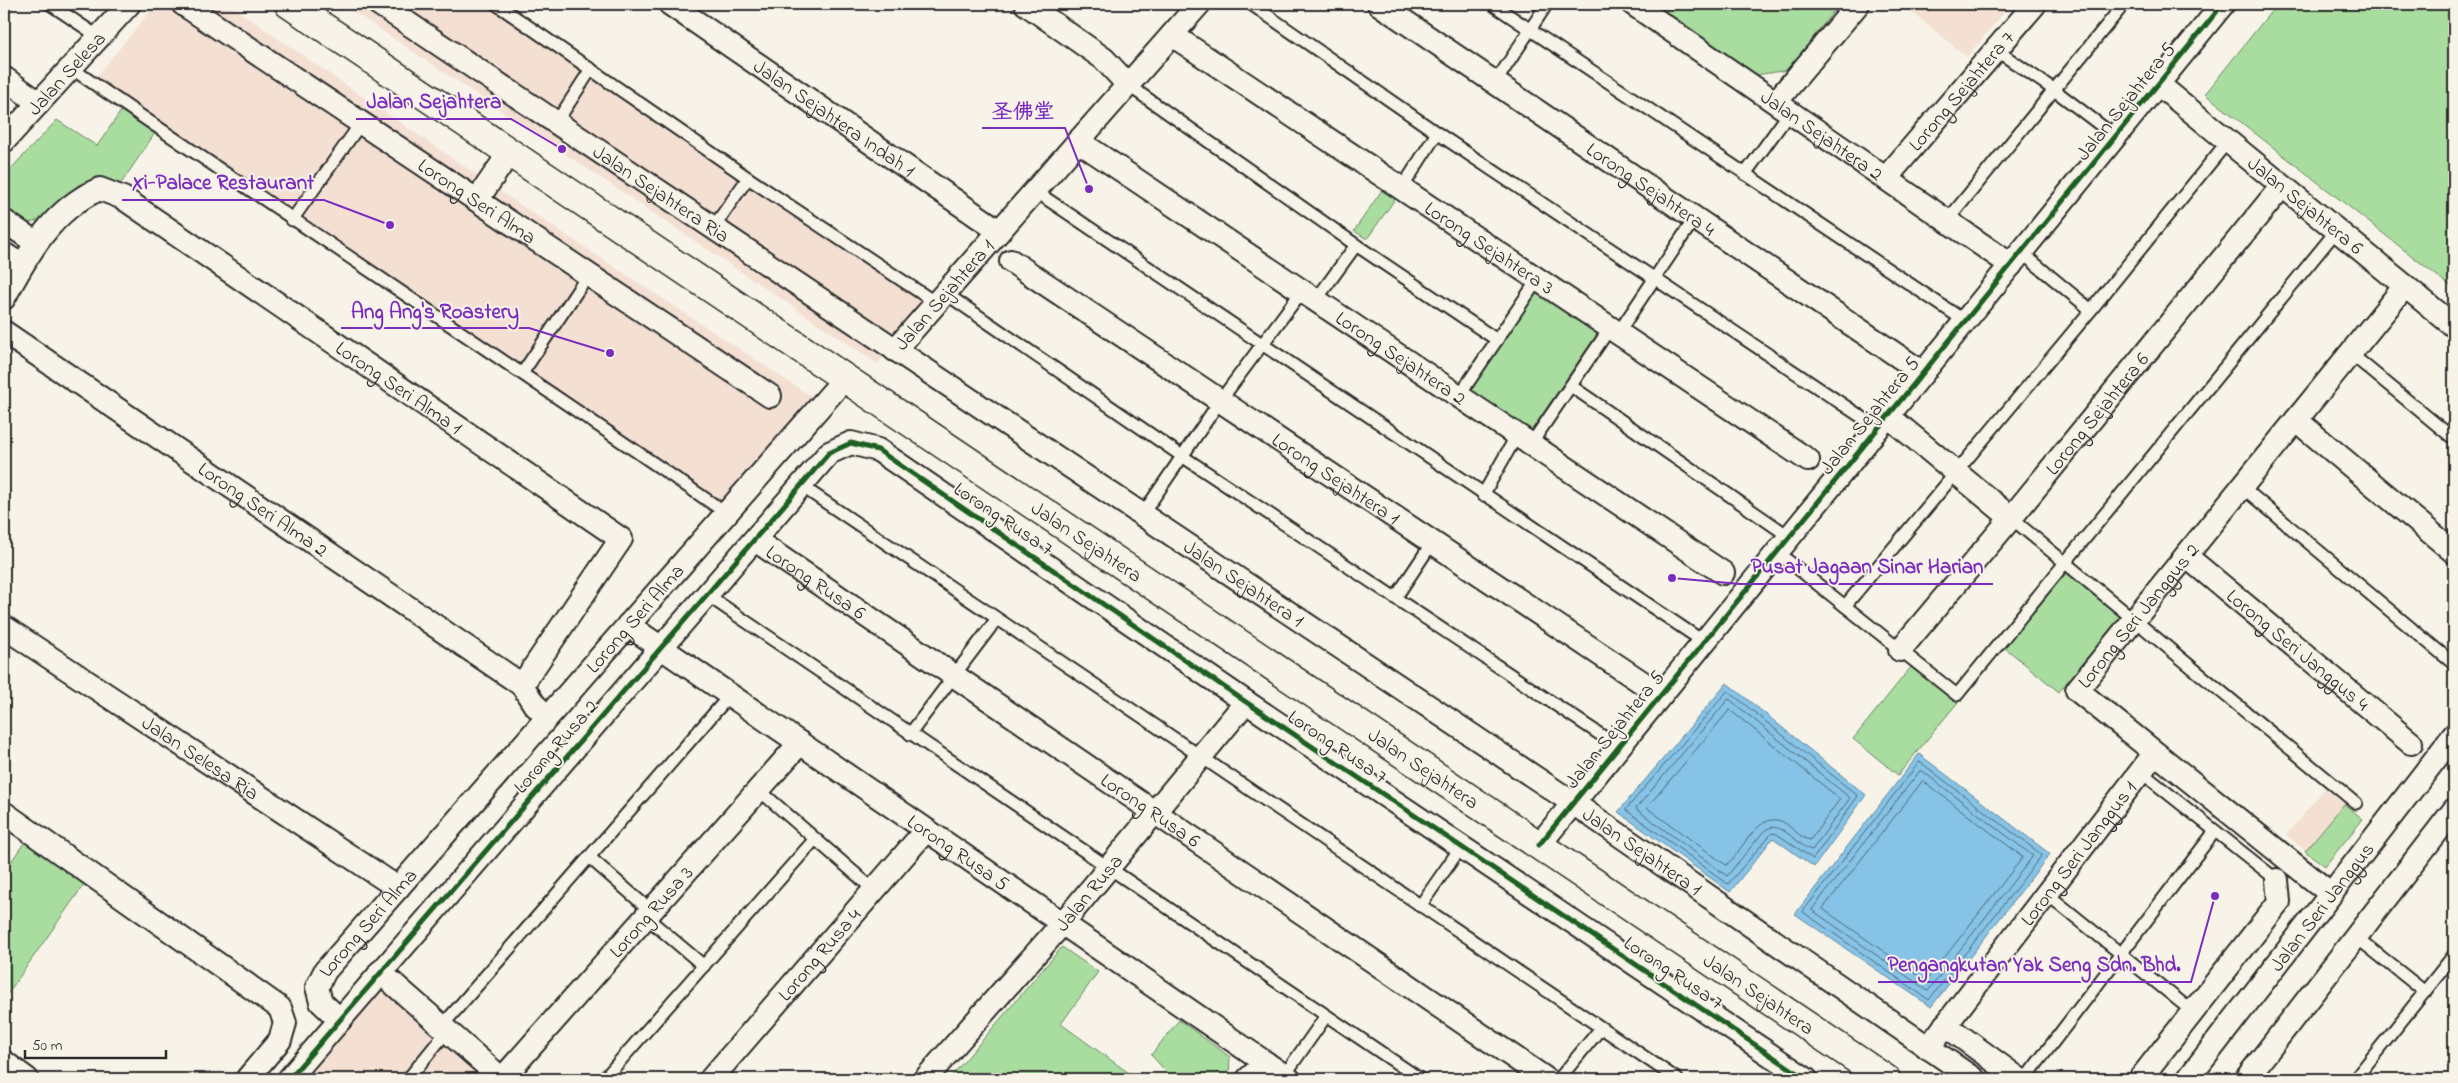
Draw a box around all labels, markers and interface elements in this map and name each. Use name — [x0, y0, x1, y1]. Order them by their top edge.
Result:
street label: Jalan Selesa — [22, 26, 114, 123]
street label: Lorong Sejahtera 7 — [1903, 26, 2023, 159]
street label: Jalan Sejahtera 5 — [2070, 37, 2184, 168]
street label: Jalan Sejahtera Indah 1 — [746, 53, 920, 186]
callout: Jalan Sejahtera — [356, 83, 511, 119]
street label: Jalan Sejahtera 2 — [1754, 84, 1888, 189]
text: Jalan Sejahtera — [367, 88, 501, 118]
callout: 圣佛堂 — [982, 92, 1065, 128]
text: 圣佛堂 — [992, 98, 1055, 128]
street label: Lorong Sejahtera 4 — [1579, 137, 1720, 245]
street label: Jalan Sejahtera Ria — [586, 139, 734, 251]
street label: Jalan Sejahtera 6 — [2240, 151, 2369, 263]
street label: Lorong Seri Alma — [411, 153, 541, 253]
callout: Xi-Palace Restaurant — [122, 164, 324, 200]
text: Xi-Palace Restaurant — [132, 169, 315, 199]
street label: Lorong Sejahtera 3 — [1418, 195, 1559, 303]
street label: Jalan Sejahtera 1 — [889, 234, 1003, 358]
callout: Ang Ang's Roastery — [341, 292, 529, 328]
text: Ang Ang's Roastery — [351, 298, 519, 330]
street label: Lorong Sejahtera 2 — [1329, 305, 1471, 414]
street label: Lorong Seri Alma 1 — [329, 335, 467, 443]
street label: Lorong Sejahtera 6 — [2039, 347, 2158, 482]
street label: Jalan Sejahtera 5 — [1814, 351, 1928, 482]
street label: Lorong Sejahtera 1 — [1265, 427, 1405, 533]
street label: Lorong Seri Alma 2 — [191, 456, 333, 566]
street label: Lorong Rusa 7 — [946, 476, 1058, 565]
street label: Jalan Sejahtera — [1024, 495, 1147, 591]
street label: Jalan Sejahtera 1 — [1177, 534, 1309, 636]
street label: Lorong Seri Janggus 2 — [2072, 538, 2208, 696]
street label: Lorong Rusa 6 — [759, 539, 871, 628]
callout: Pusat Jagaan Sinar Harian — [1740, 548, 1993, 584]
text: Pusat Jagaan Sinar Harian — [1751, 553, 1983, 585]
street label: Lorong Seri Alma — [580, 559, 692, 681]
street label: Lorong Seri Janggus 4 — [2219, 583, 2374, 719]
street label: Jalan Sejahtera 5 — [1559, 665, 1673, 796]
street label: Lorong Rusa 2 — [508, 694, 607, 802]
street label: Lorong Rusa 7 — [1280, 704, 1392, 793]
street label: Jalan Selesa Ria — [135, 710, 264, 809]
street label: Jalan Sejahtera — [1361, 722, 1484, 818]
street label: Lorong Rusa 6 — [1094, 767, 1205, 856]
street label: Lorong Seri Janggus 1 — [2015, 776, 2145, 933]
street label: Jalan Sejahtera 1 — [1575, 801, 1707, 904]
street label: Lorong Rusa 5 — [900, 809, 1014, 900]
street label: Jalan Seri Janggus — [2264, 837, 2383, 979]
street label: Jalan Rusa — [1049, 849, 1131, 939]
street label: Lorong Rusa 3 — [603, 860, 702, 966]
street label: Lorong Seri Alma — [312, 863, 425, 982]
street label: Lorong Rusa 4 — [772, 903, 869, 1009]
street label: Lorong Rusa 7 — [1616, 930, 1728, 1019]
callout: Pengangkutan Yak Seng Sdn. Bhd. — [1878, 946, 2191, 982]
street label: Jalan Sejahtera — [1696, 948, 1819, 1043]
text: Pengangkutan Yak Seng Sdn. Bhd. — [1887, 951, 2181, 983]
scale bar — [25, 1028, 166, 1060]
text: 50 m — [32, 1035, 63, 1057]

